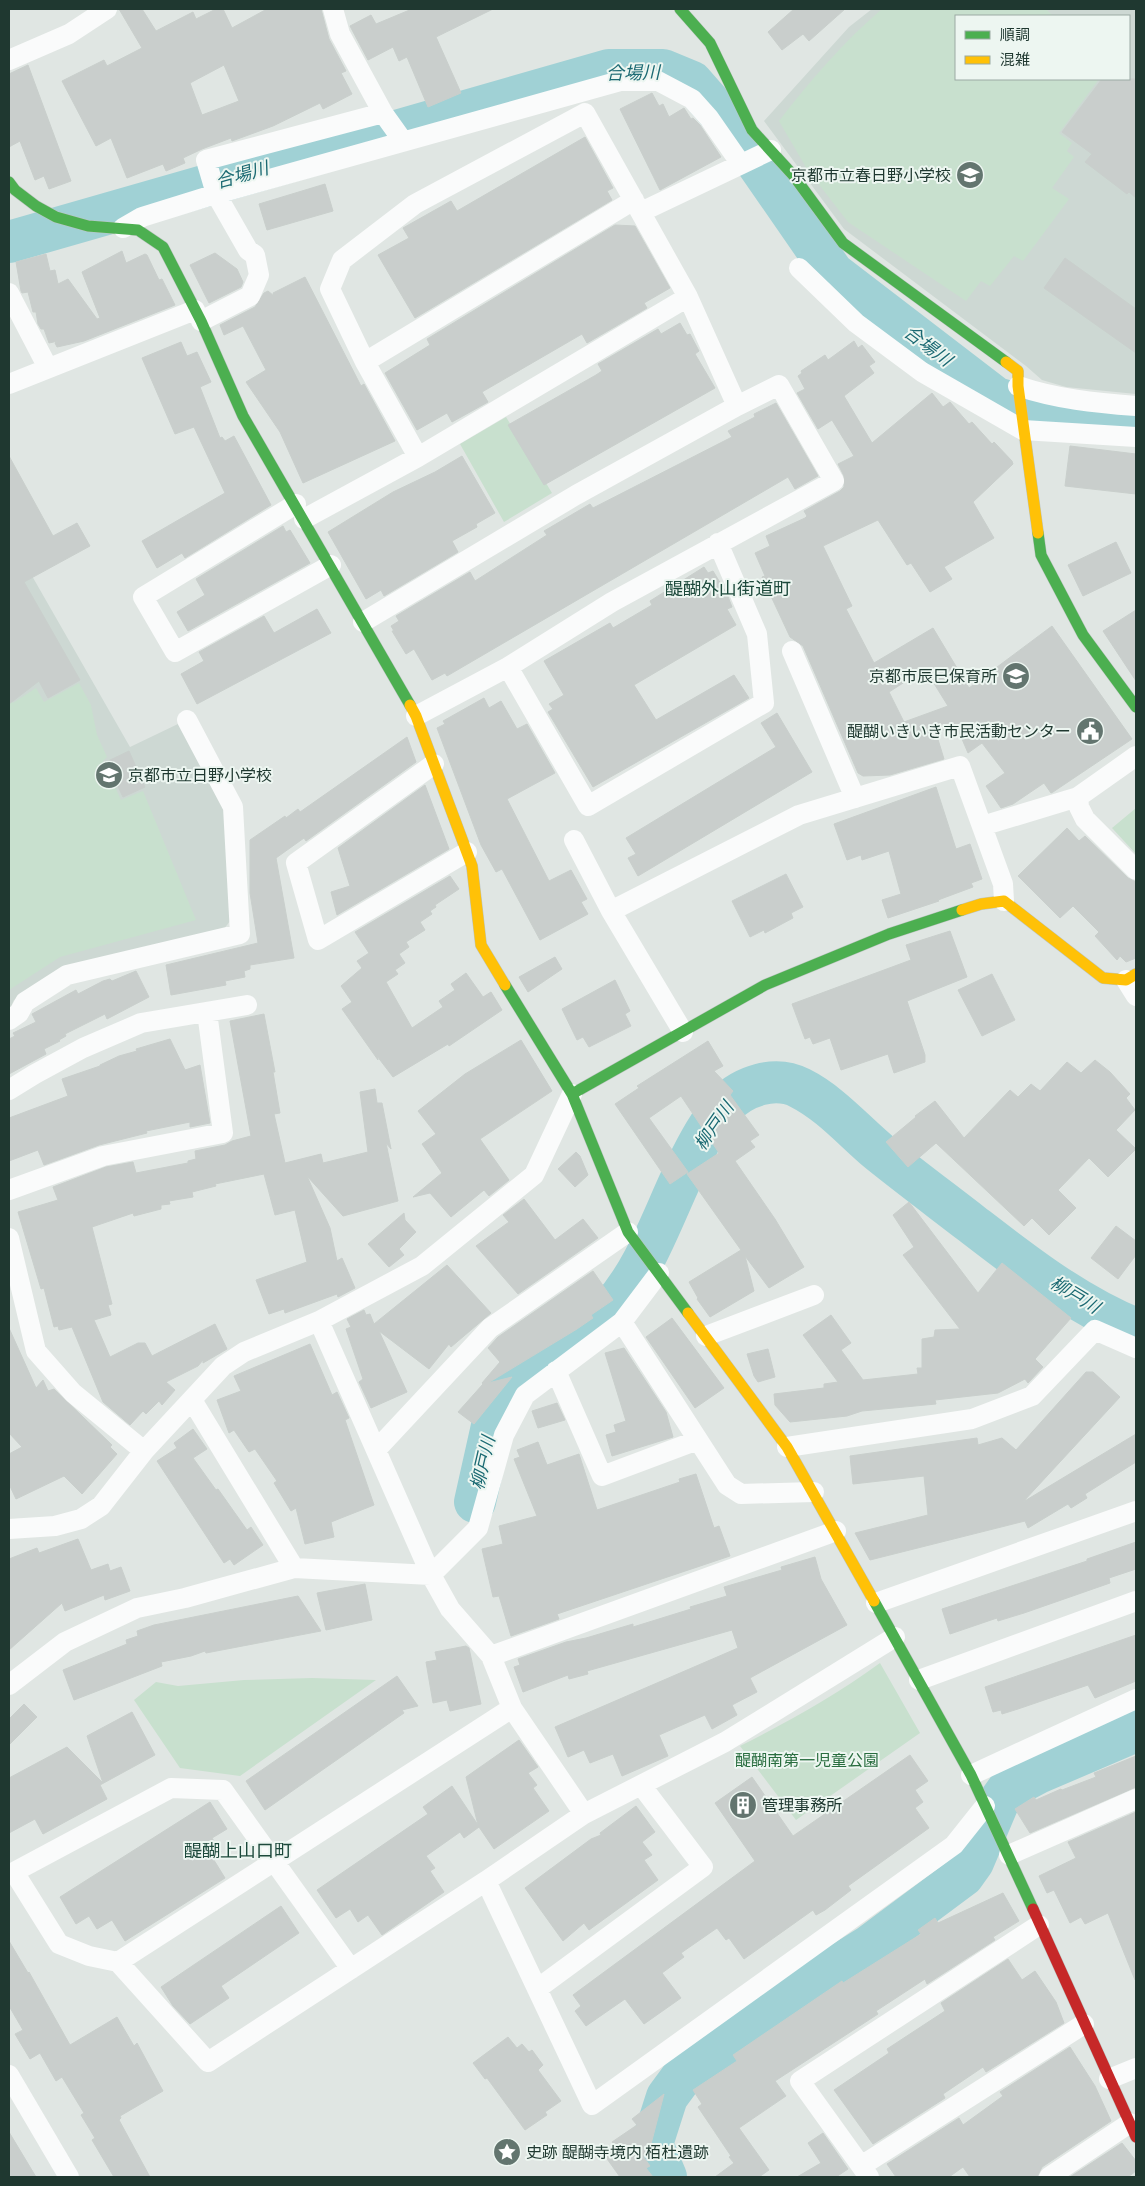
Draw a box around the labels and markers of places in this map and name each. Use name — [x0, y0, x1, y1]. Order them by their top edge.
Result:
school or university icon: 京都市立春日野小学校 — [955, 160, 985, 190]
place label: 京都市立春日野小学校 — [791, 166, 951, 185]
school or university icon: 京都市辰巳保育所 — [1001, 661, 1031, 691]
place label: 京都市辰巳保育所 — [869, 667, 997, 686]
public building icon: 醍醐いきいき市民活動センター — [1075, 716, 1105, 746]
place label: 醍醐いきいき市民活動センター — [847, 722, 1071, 741]
school or university icon: 京都市立日野小学校 — [94, 760, 124, 790]
place label: 京都市立日野小学校 — [128, 766, 272, 785]
building icon: 管理事務所 — [728, 1790, 758, 1820]
place label: 管理事務所 — [762, 1796, 842, 1815]
place icon: 史跡 醍醐寺境内 栢杜遺跡 — [492, 2137, 522, 2167]
place label: 史跡 醍醐寺境内 栢杜遺跡 — [526, 2143, 709, 2162]

